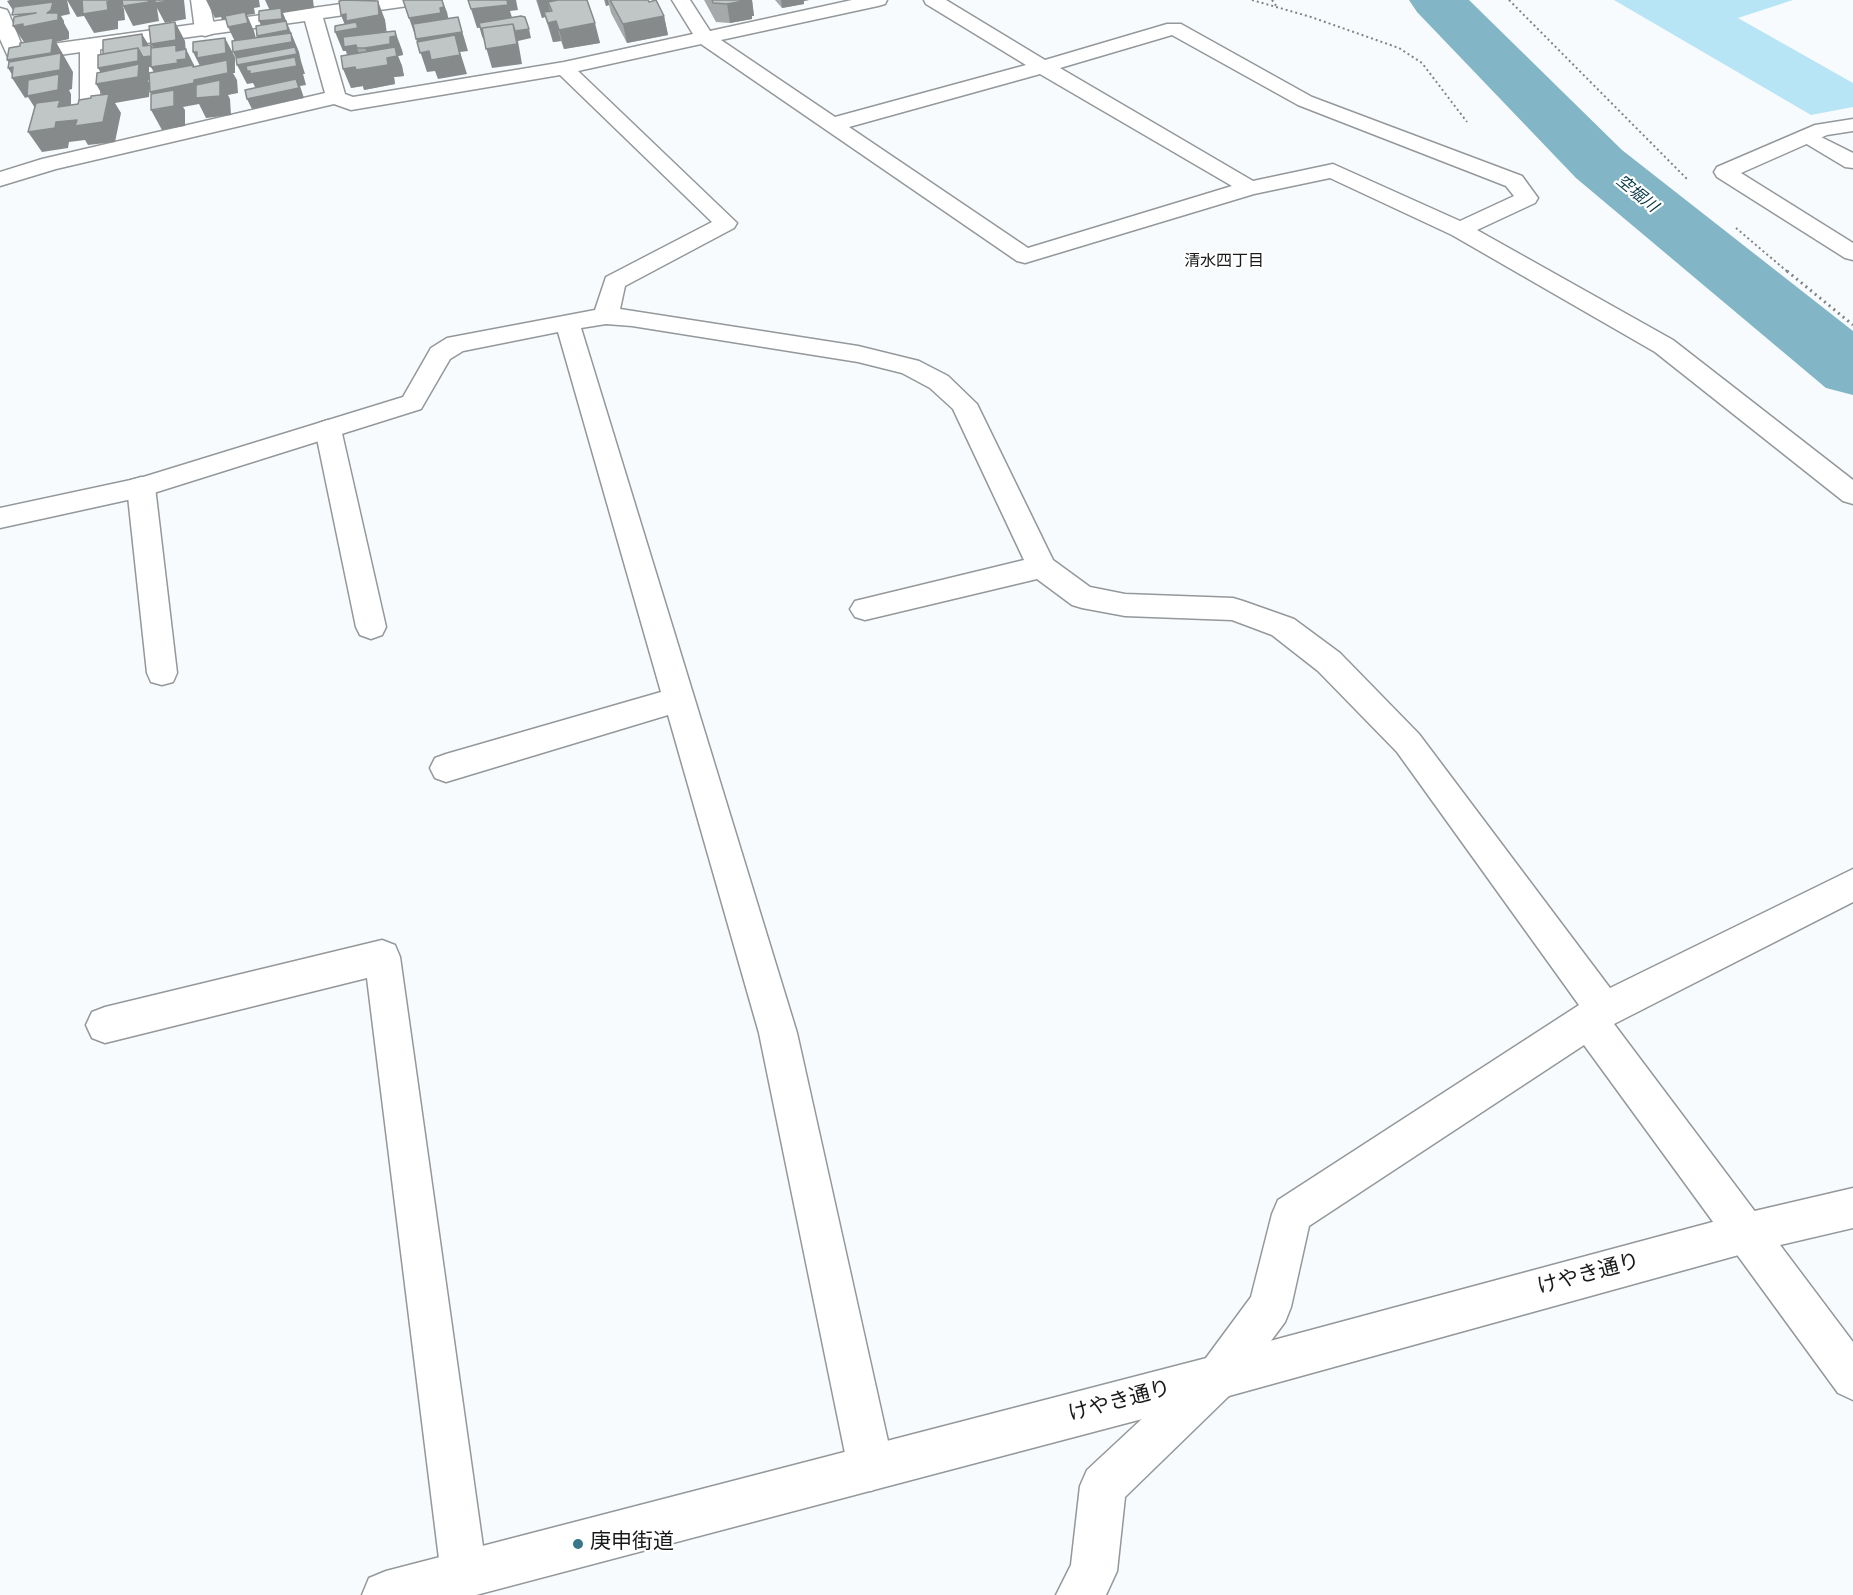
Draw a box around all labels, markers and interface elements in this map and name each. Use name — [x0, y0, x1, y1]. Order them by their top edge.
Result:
water label: 空堀川 — [1611, 172, 1661, 218]
district label: 清水四丁目 — [1184, 253, 1264, 273]
street label: けやき通り — [1535, 1250, 1643, 1302]
street label: けやき通り — [1066, 1377, 1174, 1429]
place label: 庚申街道 — [590, 1531, 674, 1557]
marker: 庚申街道 — [571, 1537, 585, 1551]

